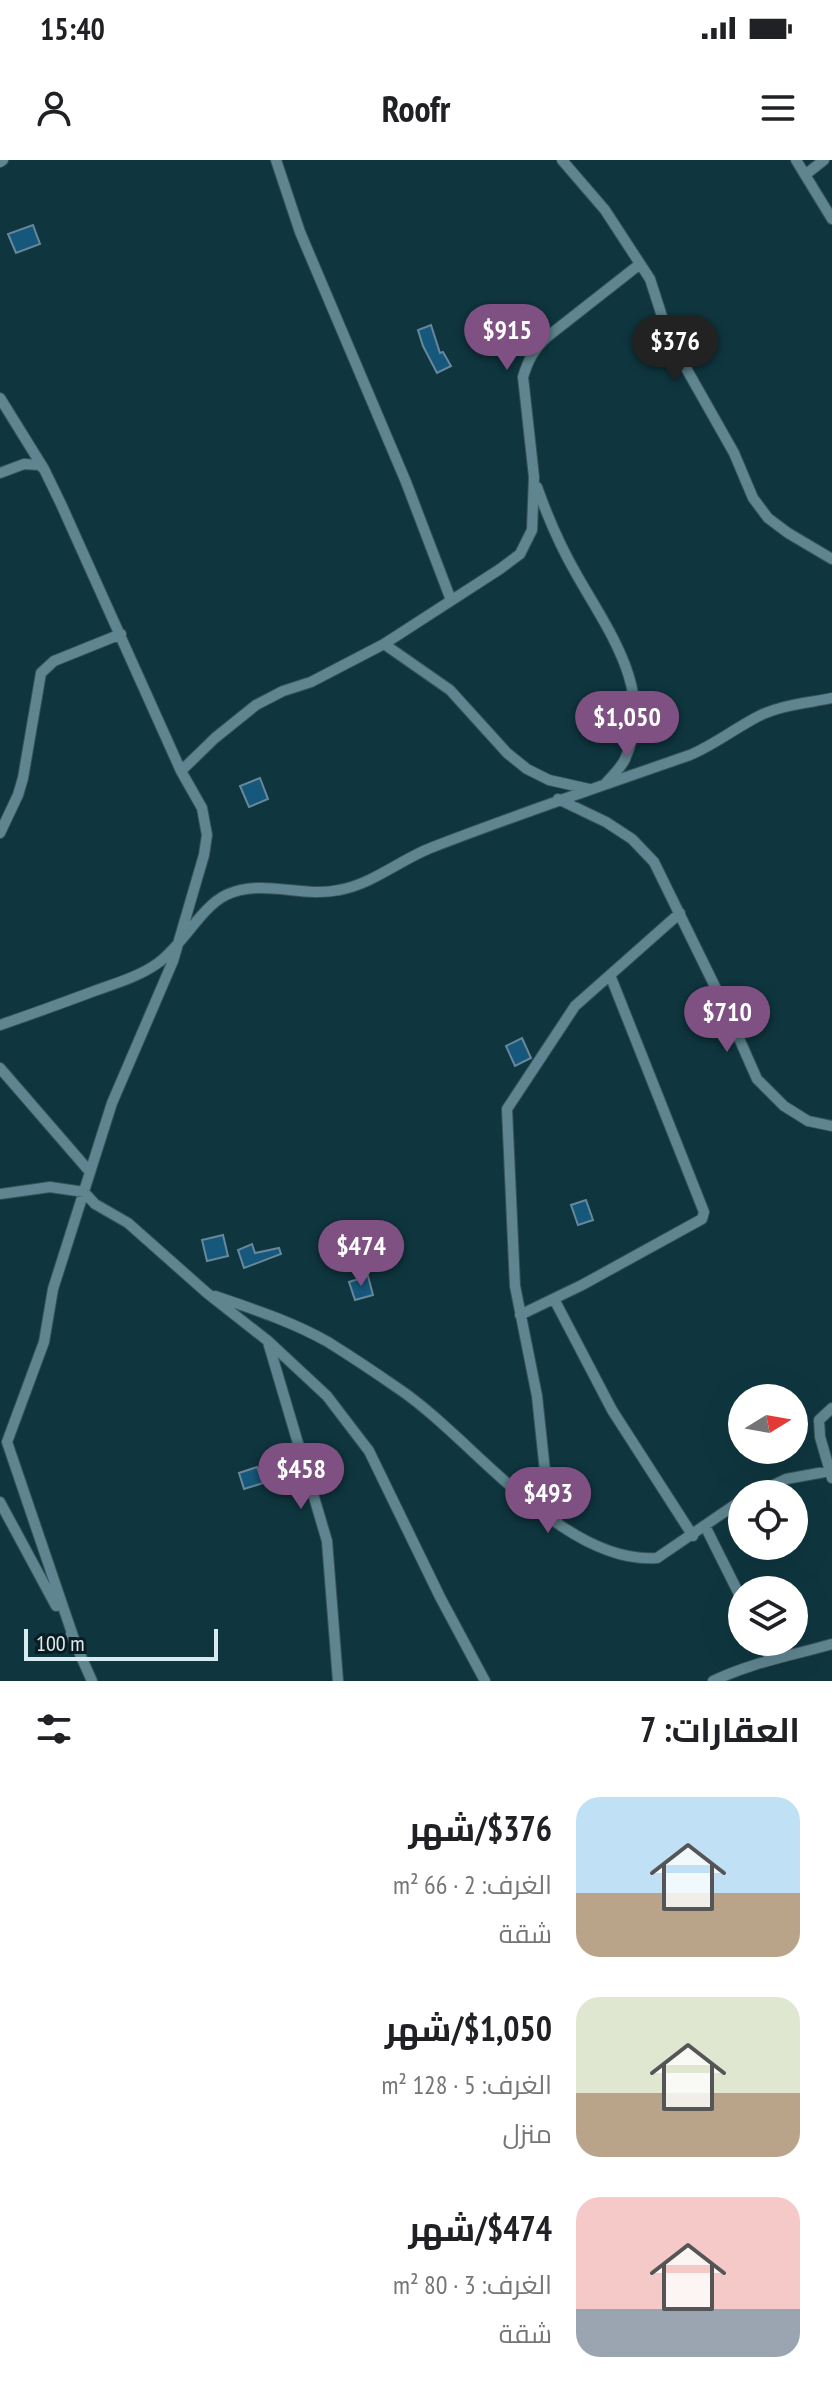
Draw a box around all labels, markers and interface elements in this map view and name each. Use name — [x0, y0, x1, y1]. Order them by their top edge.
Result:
text: 15:40 — [40, 9, 105, 48]
text: Roofr — [382, 85, 450, 132]
icon: person — [32, 86, 76, 130]
icon: menu — [756, 86, 800, 130]
pin: $915 — [460, 304, 554, 372]
text: $915 — [482, 313, 532, 346]
pin: $376 — [628, 315, 722, 383]
text: $376 — [650, 324, 700, 357]
pin: $1,050 — [562, 691, 692, 759]
text: $1,050 — [593, 700, 661, 733]
pin: $710 — [680, 986, 774, 1054]
text: $710 — [702, 995, 752, 1028]
pin: $474 — [314, 1220, 408, 1288]
text: $474 — [336, 1229, 386, 1262]
north arrow — [728, 1384, 808, 1464]
map controls — [728, 1384, 808, 1656]
pin: $458 — [254, 1443, 348, 1511]
text: $458 — [276, 1452, 326, 1485]
pin: $493 — [501, 1467, 595, 1535]
text: $493 — [523, 1476, 573, 1509]
button: locate — [728, 1480, 808, 1560]
button: layers — [728, 1576, 808, 1656]
scale bar — [24, 1625, 218, 1661]
text: 100 m — [36, 1629, 85, 1657]
icon: filters — [32, 1707, 76, 1751]
text: العقارات: 7 — [640, 1707, 800, 1751]
text: $376/شهر — [409, 1806, 552, 1850]
icon: home — [640, 1829, 736, 1925]
text: الغرف: 2 · 66 m² — [393, 1868, 552, 1901]
text: شقة — [499, 1917, 552, 1950]
text: $1,050/شهر — [385, 2006, 552, 2050]
icon: home — [640, 2029, 736, 2125]
text: الغرف: 5 · 128 m² — [381, 2068, 552, 2101]
text: منزل — [503, 2117, 552, 2150]
text: $474/شهر — [409, 2206, 552, 2250]
icon: home — [640, 2229, 736, 2325]
text: الغرف: 3 · 80 m² — [393, 2268, 552, 2301]
text: شقة — [499, 2317, 552, 2350]

